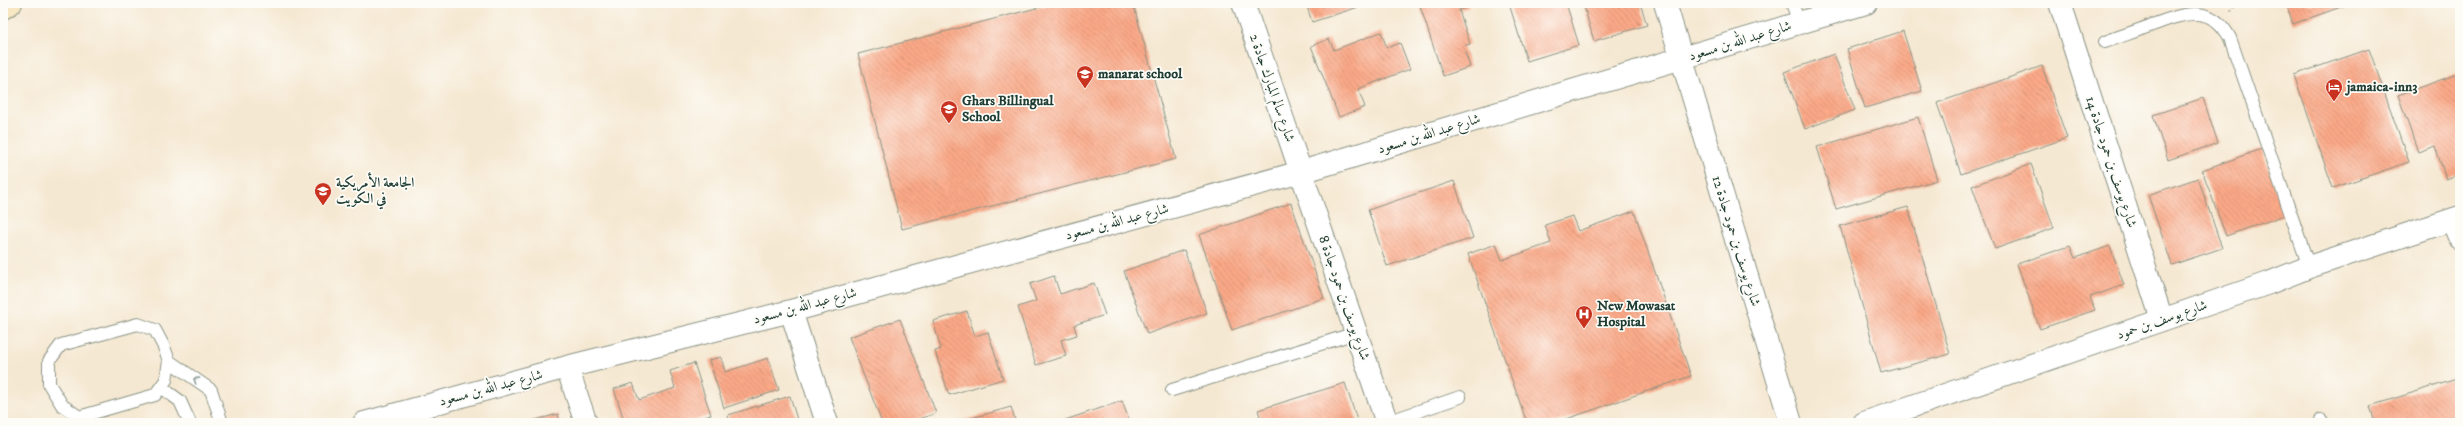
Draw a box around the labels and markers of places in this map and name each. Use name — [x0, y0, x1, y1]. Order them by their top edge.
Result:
school or university icon: manarat school — [1075, 64, 1095, 89]
place label: manarat school — [1098, 65, 1183, 83]
hotel icon: jamaica-inn3 — [2324, 77, 2344, 102]
place label: jamaica-inn3 — [2344, 78, 2418, 96]
place label: Ghars Billingual School — [962, 92, 1054, 126]
school or university icon: Ghars Billingual School — [939, 99, 959, 124]
place label: الجامعة الأمريكية في الكويت — [336, 172, 414, 210]
school or university icon: الجامعة الأمريكية في الكويت — [313, 181, 333, 206]
place label: New Mowasat Hospital — [1597, 297, 1676, 331]
hospital icon: New Mowasat Hospital — [1574, 304, 1594, 329]

